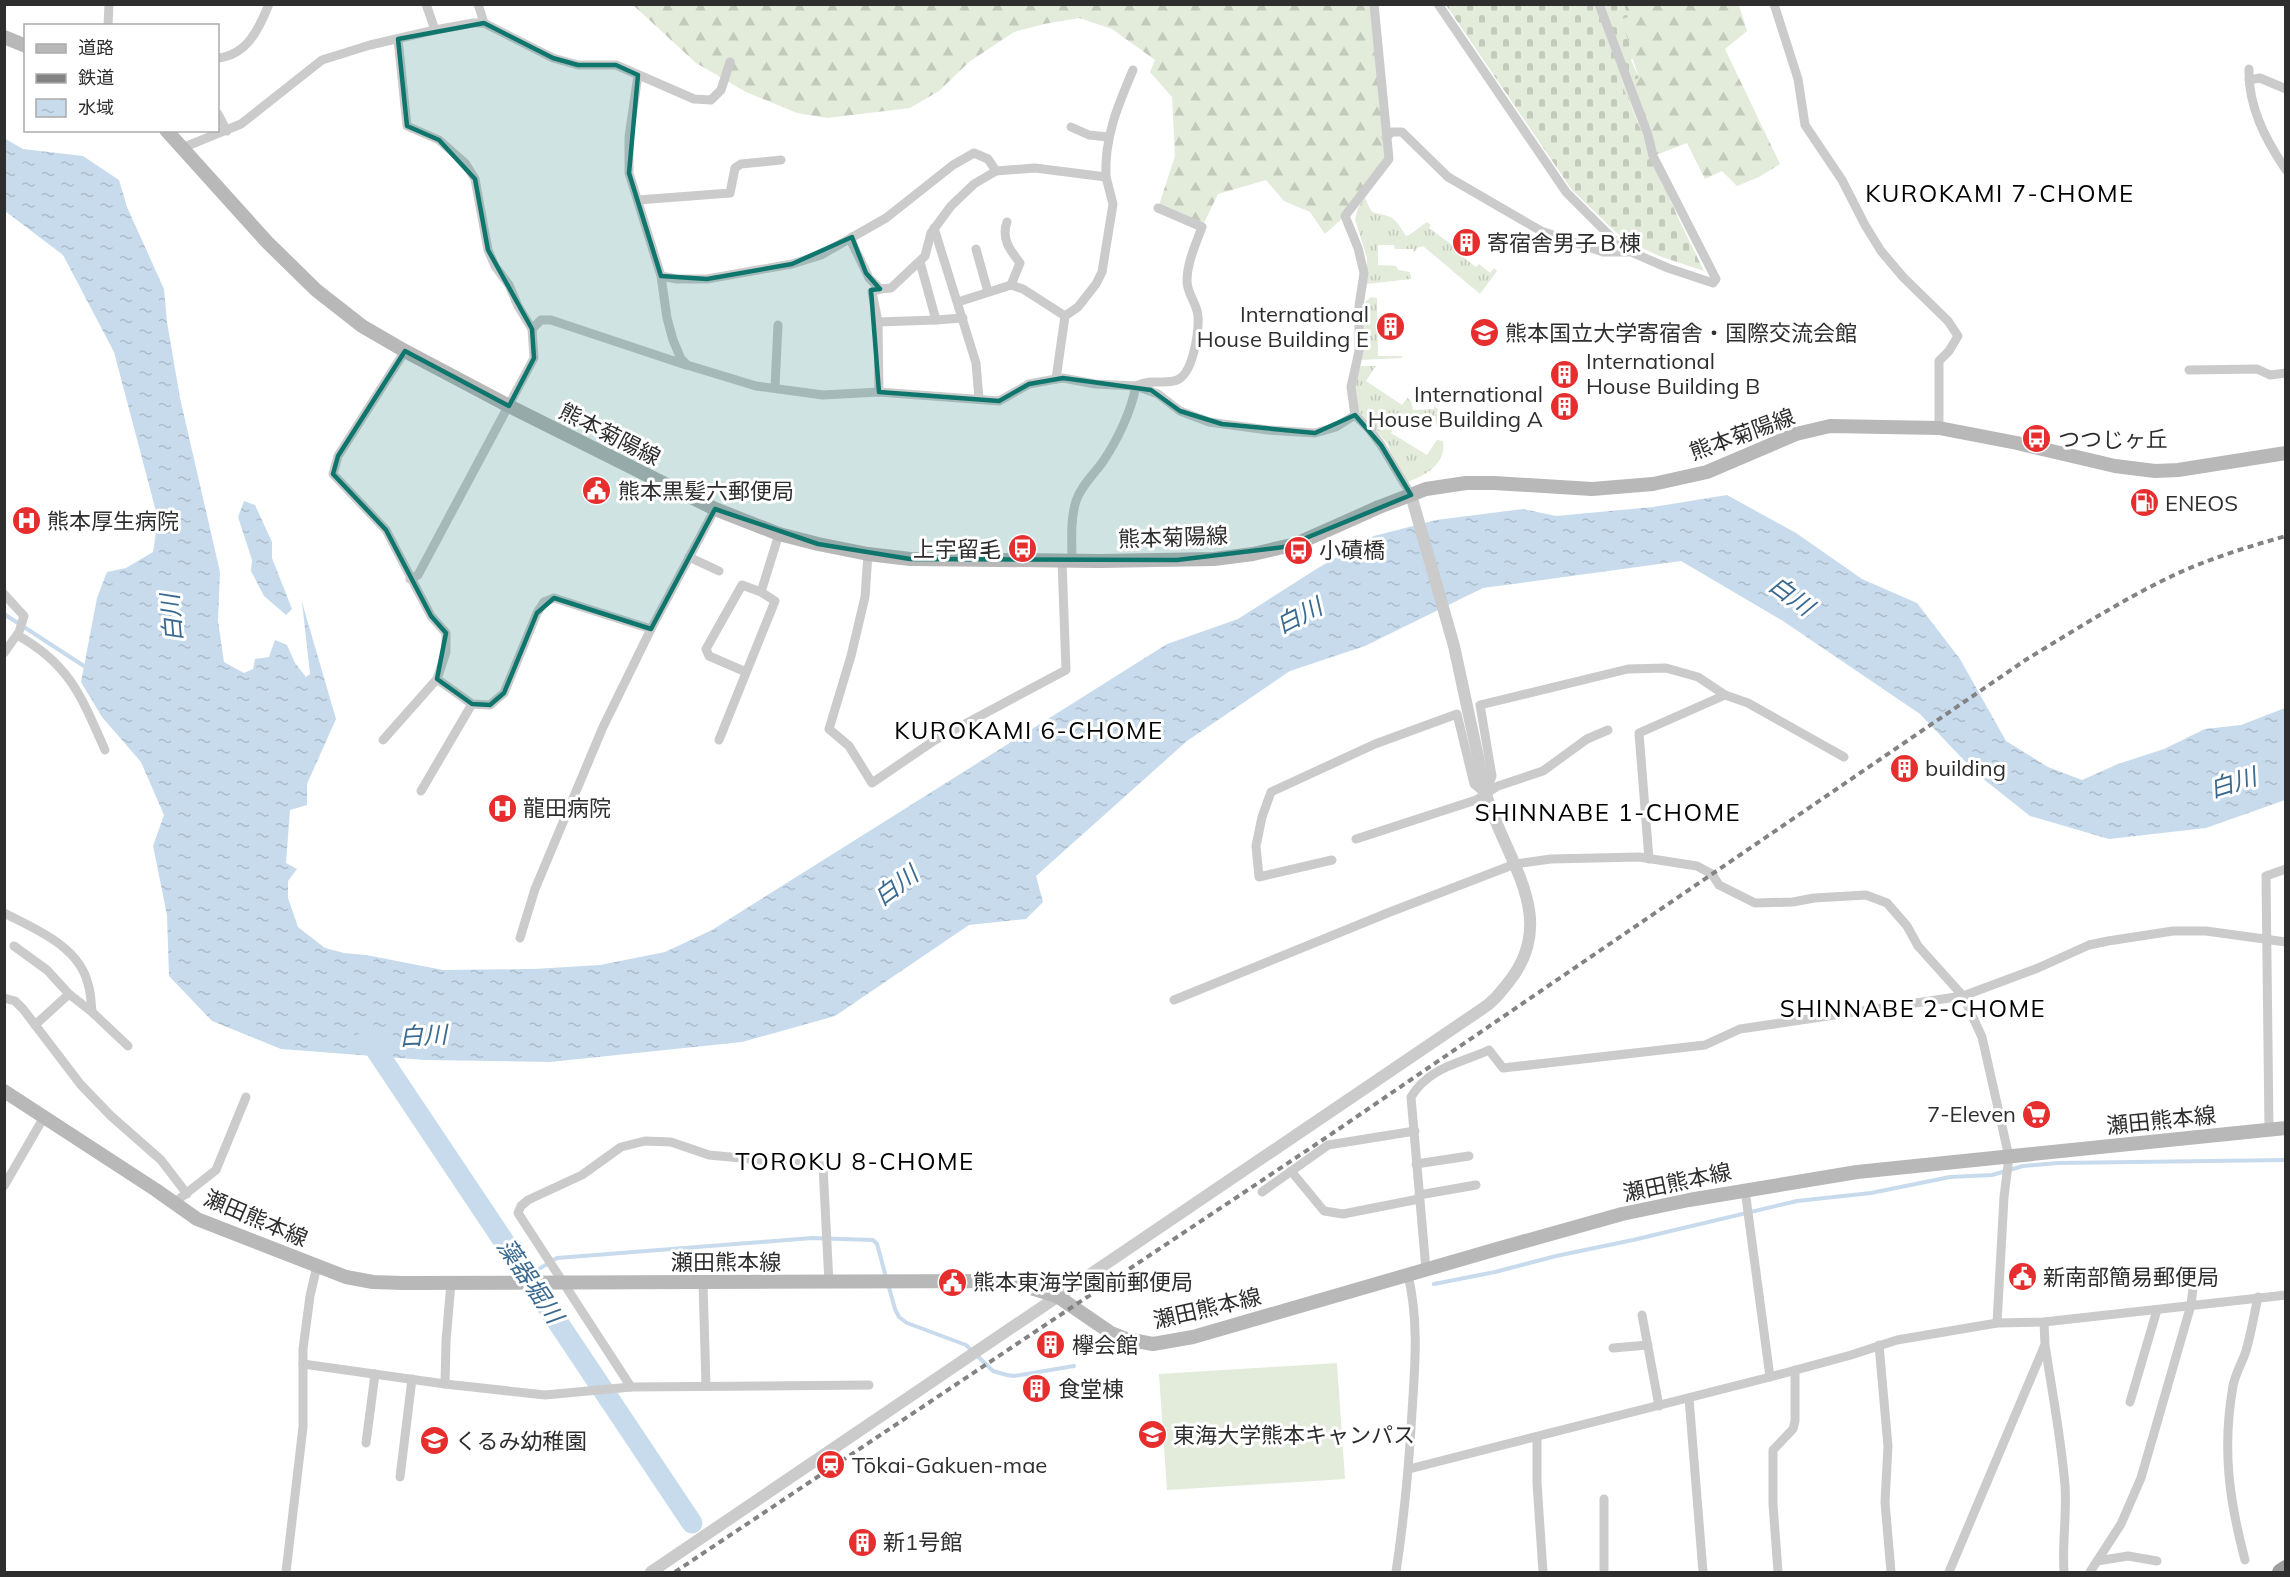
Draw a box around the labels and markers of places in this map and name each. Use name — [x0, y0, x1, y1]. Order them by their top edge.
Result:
building icon: 寄宿舎男子Ｂ棟 — [1450, 227, 1482, 259]
place label: 寄宿舎男子Ｂ棟 — [1487, 229, 1641, 257]
place label: International House Building E — [1197, 300, 1369, 353]
building icon: International House Building E — [1374, 311, 1406, 343]
school or university icon: 熊本国立大学寄宿舎・国際交流会館 — [1468, 317, 1500, 349]
place label: 熊本国立大学寄宿舎・国際交流会館 — [1505, 319, 1857, 347]
place label: International House Building B — [1586, 347, 1760, 400]
building icon: International House Building B — [1549, 358, 1581, 390]
place label: International House Building A — [1368, 380, 1543, 433]
building icon: International House Building A — [1548, 391, 1580, 423]
bus stop icon: つつじヶ丘 — [2021, 423, 2053, 455]
place label: つつじヶ丘 — [2058, 425, 2168, 453]
public building icon: 熊本黒髪六郵便局 — [581, 475, 613, 507]
place label: 熊本黒髪六郵便局 — [618, 477, 794, 505]
fuel station icon: ENEOS — [2128, 487, 2160, 519]
place label: ENEOS — [2165, 489, 2238, 517]
hospital icon: 熊本厚生病院 — [10, 505, 42, 537]
place label: 熊本厚生病院 — [47, 507, 179, 535]
bus stop icon: 上宇留毛 — [1006, 533, 1038, 565]
bus stop icon: 小磧橋 — [1282, 534, 1314, 566]
place label: 上宇留毛 — [913, 535, 1001, 563]
place label: 小磧橋 — [1319, 536, 1385, 564]
building icon: building — [1888, 752, 1920, 784]
place label: building — [1925, 754, 2006, 782]
hospital icon: 龍田病院 — [486, 792, 518, 824]
place label: 龍田病院 — [523, 794, 611, 822]
supermarket icon: 7-Eleven — [2021, 1098, 2053, 1130]
place label: 7-Eleven — [1927, 1100, 2016, 1128]
public building icon: 新南部簡易郵便局 — [2006, 1261, 2038, 1293]
place label: 新南部簡易郵便局 — [2043, 1263, 2219, 1291]
public building icon: 熊本東海学園前郵便局 — [936, 1266, 968, 1298]
place label: 熊本東海学園前郵便局 — [973, 1268, 1193, 1296]
building icon: 欅会館 — [1035, 1329, 1067, 1361]
place label: 欅会館 — [1072, 1331, 1138, 1359]
building icon: 食堂棟 — [1021, 1373, 1053, 1405]
place label: 食堂棟 — [1058, 1375, 1124, 1403]
school or university icon: 東海大学熊本キャンパス — [1136, 1419, 1168, 1451]
place label: 東海大学熊本キャンパス — [1173, 1421, 1415, 1449]
school or university icon: くるみ幼稚園 — [418, 1425, 450, 1457]
place label: くるみ幼稚園 — [455, 1427, 587, 1455]
station icon: Tōkai-Gakuen-mae — [815, 1449, 847, 1481]
place label: Tōkai-Gakuen-mae — [852, 1451, 1047, 1479]
building icon: 新1号館 — [846, 1526, 878, 1558]
place label: 新1号館 — [883, 1528, 962, 1556]

